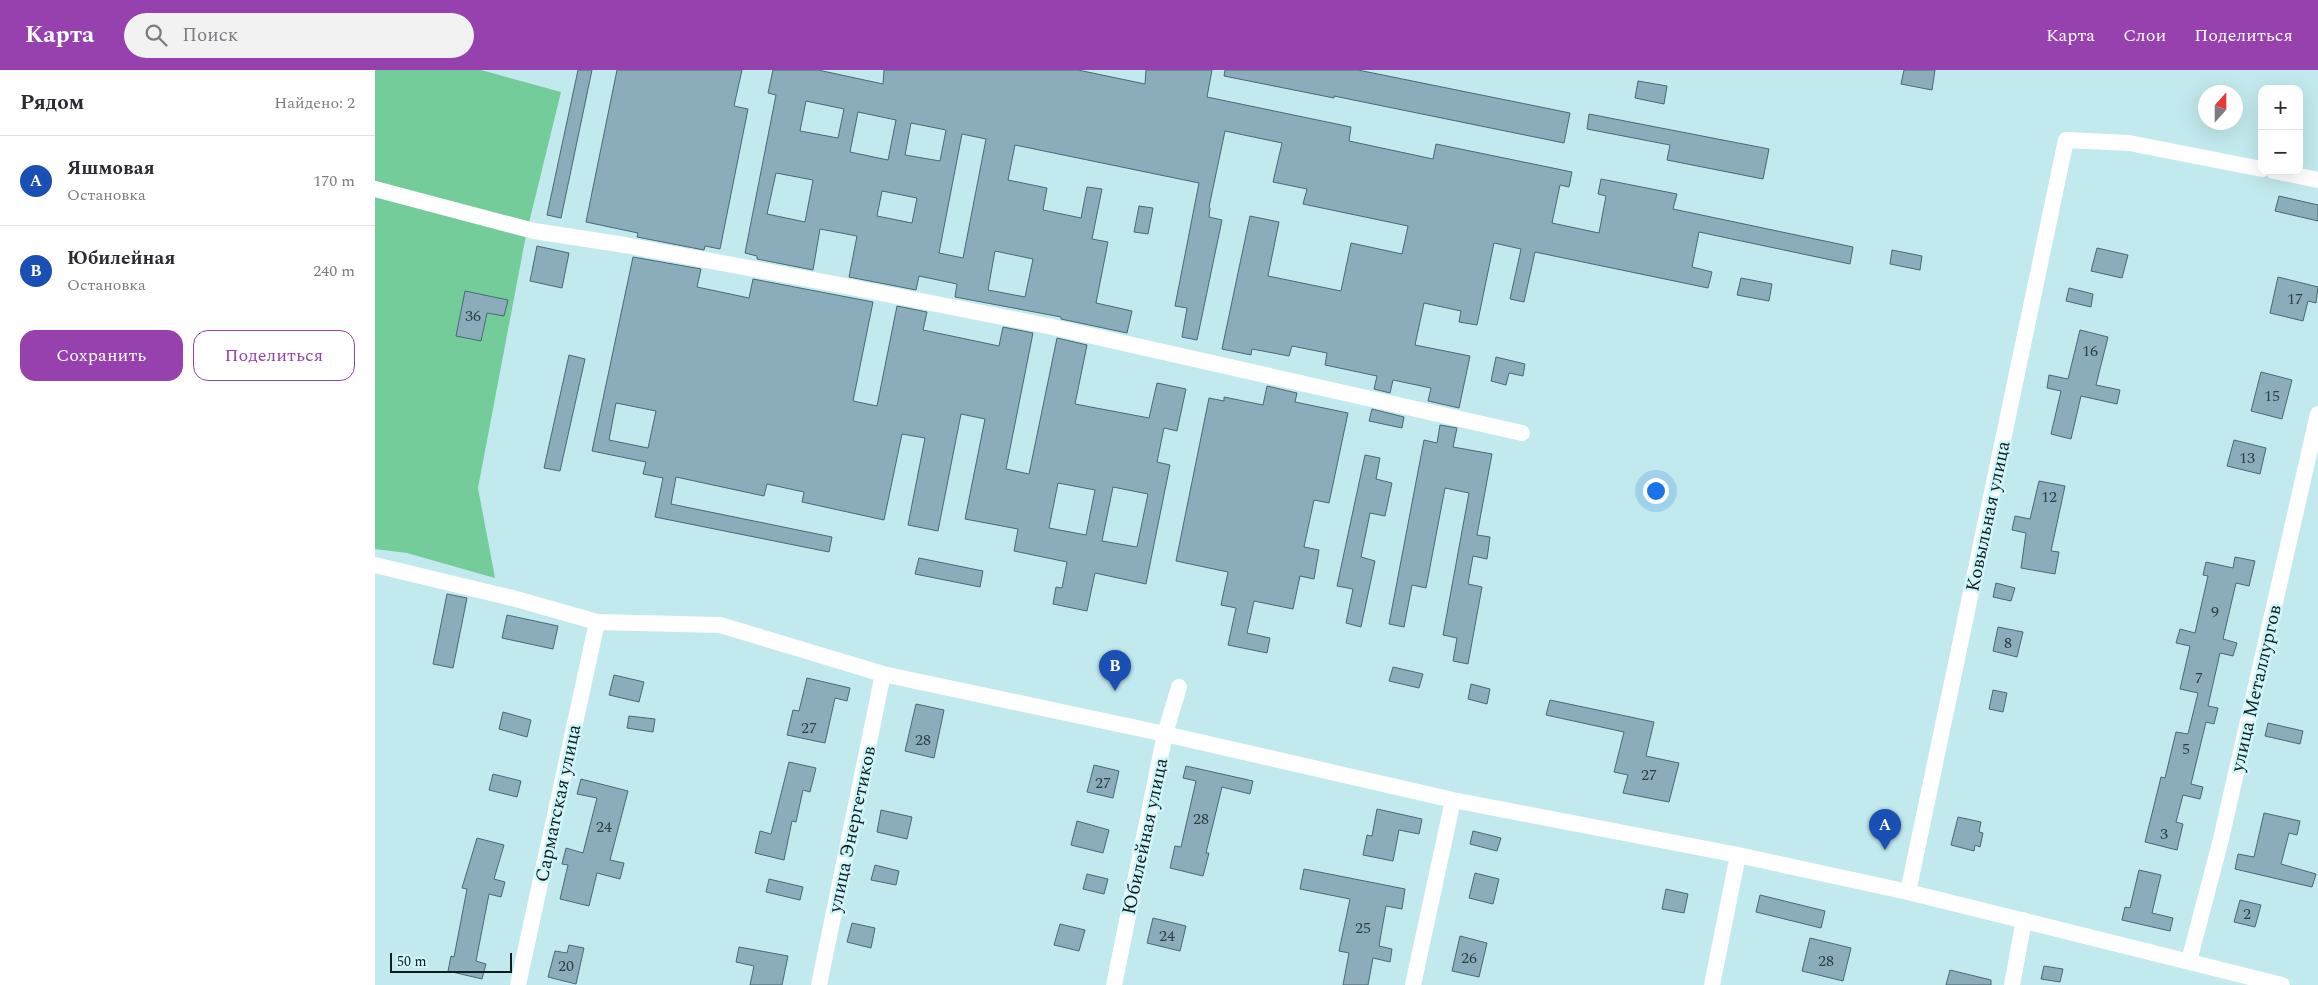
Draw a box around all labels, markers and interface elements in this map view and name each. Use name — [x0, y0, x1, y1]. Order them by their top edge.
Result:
search box — [124, 13, 474, 58]
text: Карта — [25, 17, 94, 53]
icon: search — [142, 21, 170, 49]
text: Поиск — [182, 21, 238, 50]
text: Карта — [2046, 22, 2095, 49]
text: Слои — [2123, 22, 2166, 49]
text: Поделиться — [2194, 22, 2293, 49]
north arrow — [2198, 85, 2243, 130]
map controls — [2258, 85, 2303, 175]
button: + — [2258, 85, 2303, 130]
text: Рядом — [20, 87, 84, 119]
text: Найдено: 2 — [274, 91, 355, 115]
button: − — [2258, 130, 2303, 175]
text: Яшмовая — [67, 154, 155, 183]
text: A — [30, 169, 42, 193]
text: 170 m — [313, 169, 355, 193]
text: Остановка — [67, 183, 146, 207]
text: Юбилейная — [67, 244, 175, 273]
text: B — [30, 259, 42, 283]
text: 240 m — [313, 259, 355, 283]
text: Остановка — [67, 273, 146, 297]
house number: 17 — [2287, 287, 2303, 311]
house number: 36 — [465, 304, 481, 328]
button: Сохранить — [20, 330, 183, 381]
button: Поделиться — [193, 330, 355, 381]
house number: 16 — [2082, 339, 2098, 363]
house number: 15 — [2264, 384, 2280, 408]
street label: Ковыльная улица — [1958, 438, 2019, 594]
house number: 13 — [2239, 446, 2255, 470]
your location — [1643, 478, 1669, 504]
house number: 12 — [2041, 485, 2057, 509]
house number: 9 — [2211, 600, 2219, 624]
street label: улица Металлургов — [2223, 602, 2290, 776]
house number: 8 — [2004, 631, 2012, 655]
pin: B — [1099, 650, 1131, 691]
house number: 7 — [2195, 666, 2203, 690]
house number: 27 — [801, 716, 817, 740]
street label: Сарматская улица — [528, 721, 590, 885]
house number: 28 — [915, 728, 931, 752]
house number: 5 — [2182, 737, 2190, 761]
street label: улица Энергетиков — [820, 743, 884, 916]
street label: Юбилейная улица — [1115, 755, 1176, 917]
house number: 27 — [1641, 763, 1657, 787]
house number: 27 — [1095, 771, 1111, 795]
house number: 28 — [1193, 807, 1209, 831]
pin: A — [1869, 809, 1901, 850]
house number: 24 — [596, 815, 612, 839]
house number: 3 — [2160, 822, 2168, 846]
house number: 2 — [2243, 902, 2251, 926]
house number: 25 — [1355, 916, 1371, 940]
house number: 24 — [1159, 924, 1175, 948]
house number: 26 — [1461, 946, 1477, 970]
house number: 28 — [1818, 949, 1834, 973]
scale bar — [390, 950, 513, 973]
text: 50 m — [397, 951, 427, 972]
house number: 20 — [558, 954, 574, 978]

